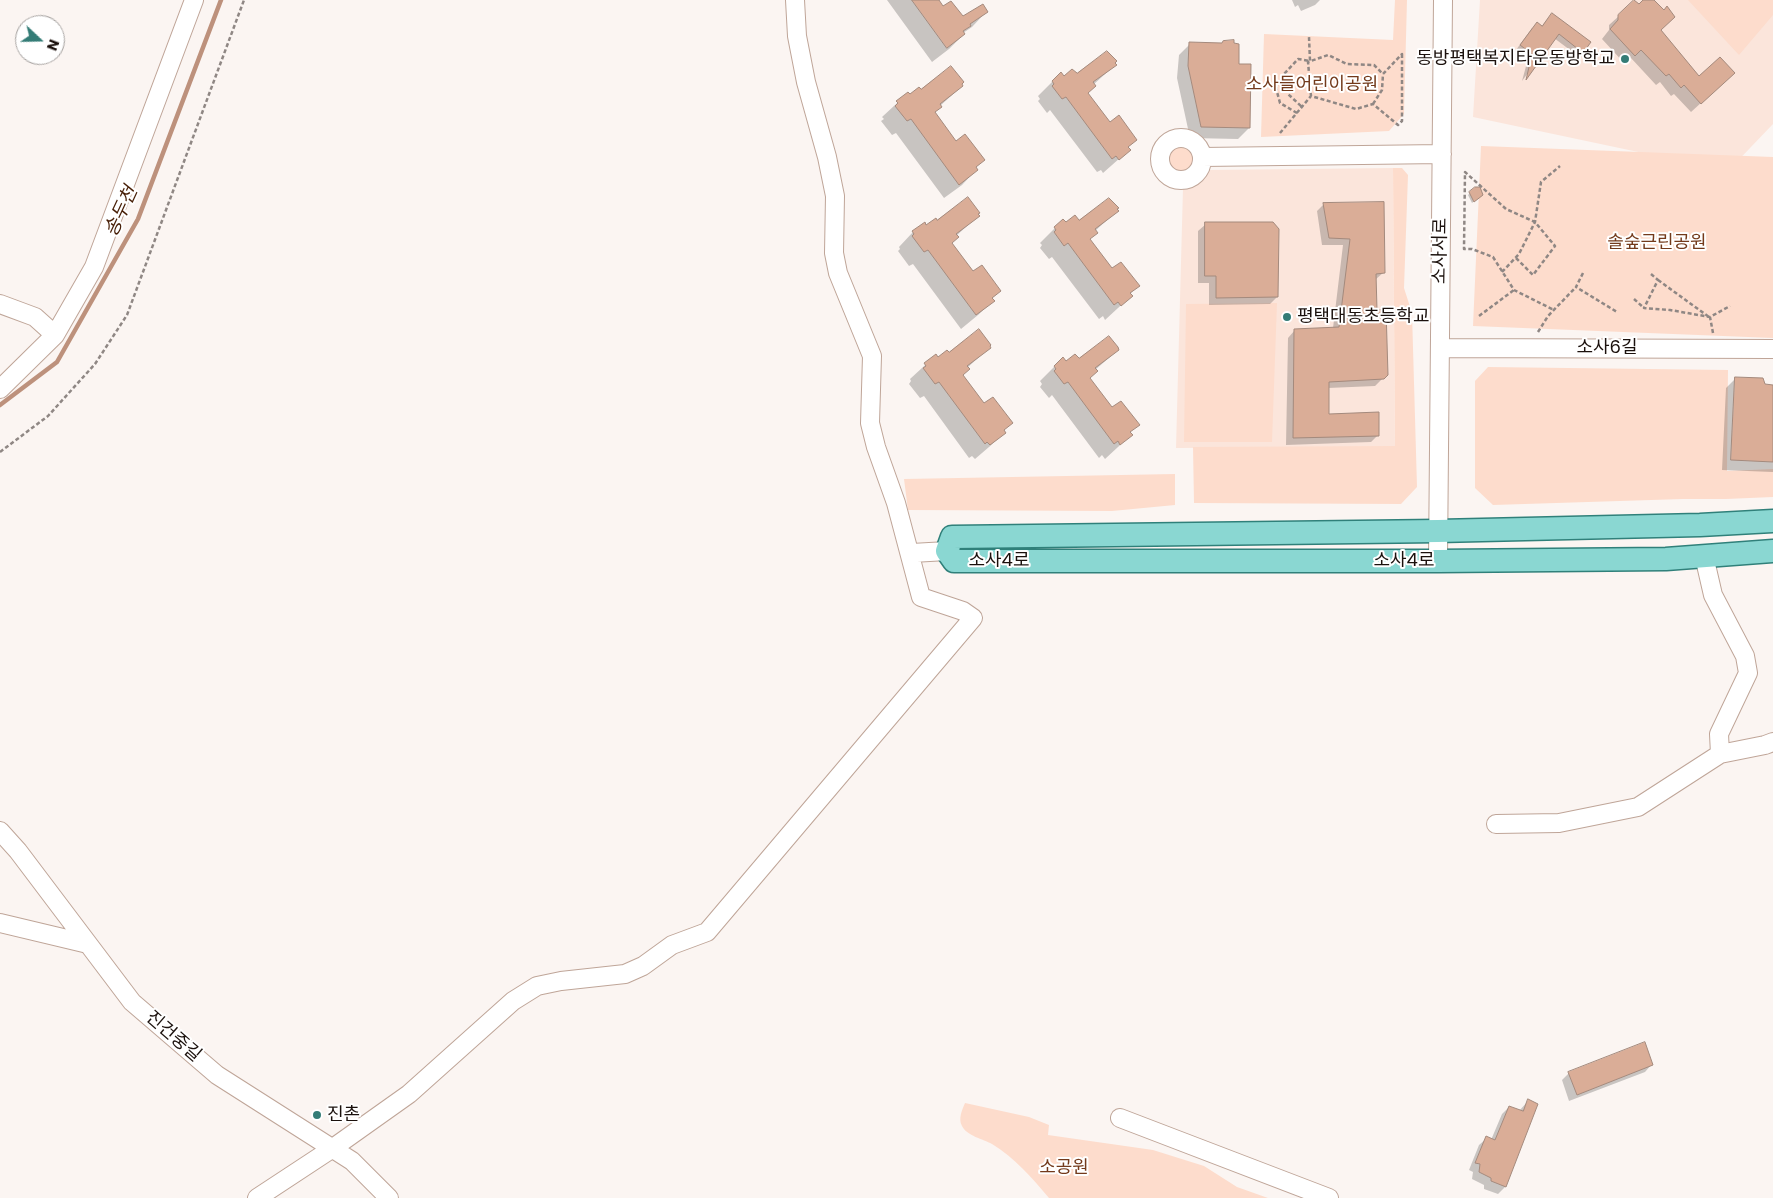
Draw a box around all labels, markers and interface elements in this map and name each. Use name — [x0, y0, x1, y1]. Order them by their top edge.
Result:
north arrow — [15, 15, 65, 65]
text: N — [42, 37, 64, 54]
place label: 동방평택복지타운동방학교 — [1416, 48, 1615, 70]
marker: 동방평택복지타운동방학교 — [1619, 53, 1631, 65]
park label: 소사들어린이공원 — [1246, 74, 1378, 96]
water label: 송두천 — [101, 183, 143, 241]
street label: 소사서로 — [1430, 218, 1452, 284]
park label: 솔숲근린공원 — [1607, 232, 1707, 254]
place label: 평택대동초등학교 — [1297, 306, 1429, 328]
marker: 평택대동초등학교 — [1281, 311, 1293, 323]
street label: 소사6길 — [1576, 337, 1638, 359]
street label: 소사4로 — [968, 550, 1030, 572]
street label: 소사4로 — [1373, 550, 1435, 572]
street label: 진건중길 — [141, 1007, 205, 1067]
place label: 진촌 — [327, 1104, 360, 1126]
marker: 진촌 — [311, 1109, 323, 1121]
park label: 소공원 — [1039, 1157, 1089, 1179]

